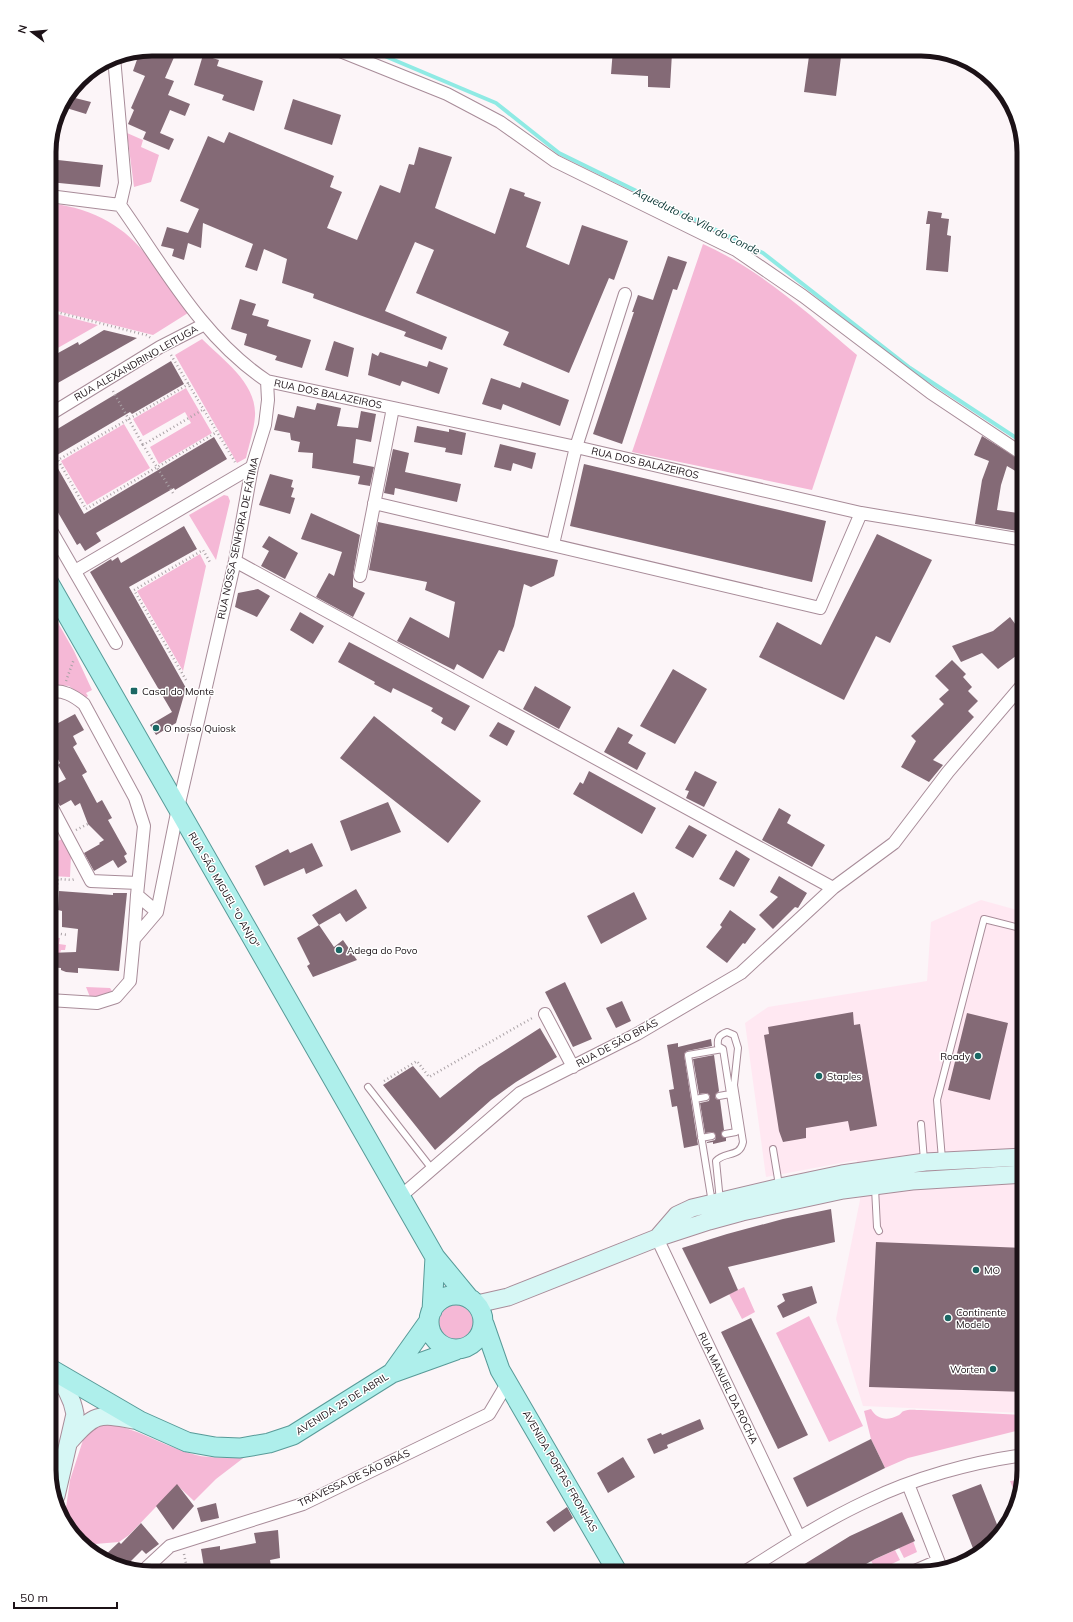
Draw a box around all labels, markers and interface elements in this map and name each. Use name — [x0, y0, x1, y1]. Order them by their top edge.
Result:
north arrow — [12, 12, 52, 52]
text: N — [15, 23, 30, 35]
water label: Aqueduto de Vila do Conde — [631, 184, 762, 258]
street label: RUA ALEXANDRINO LEITUGA — [72, 322, 201, 404]
street label: RUA DOS BALAZEIROS — [273, 376, 383, 412]
street label: RUA DOS BALAZEIROS — [590, 444, 700, 482]
street label: RUA NOSSA SENHORA DE FÁTIMA — [214, 455, 262, 620]
place label: Casal do Monte — [142, 685, 214, 698]
marker: Casal do Monte — [129, 686, 139, 696]
place label: O nosso Quiosk — [164, 722, 237, 735]
marker: O nosso Quiosk — [151, 723, 161, 733]
street label: RUA SÃO MIGUEL "O ANJO" — [185, 830, 263, 950]
place label: Adega do Povo — [347, 944, 418, 957]
marker: Adega do Povo — [334, 945, 344, 955]
street label: RUA DE SÃO BRÁS — [574, 1016, 660, 1070]
place label: Roady — [940, 1050, 971, 1063]
marker: Roady — [973, 1051, 983, 1061]
place label: Staples — [827, 1070, 862, 1083]
marker: Staples — [814, 1071, 824, 1081]
place label: MO — [984, 1264, 1001, 1277]
marker: MO — [971, 1265, 981, 1275]
place label: Continente Modelo — [956, 1306, 1006, 1331]
marker: Continente Modelo — [943, 1313, 953, 1323]
street label: RUA MANUEL DA ROCHA — [695, 1330, 761, 1446]
place label: Worten — [950, 1363, 985, 1376]
marker: Worten — [988, 1364, 998, 1374]
street label: AVENIDA 25 DE ABRIL — [293, 1370, 391, 1438]
street label: AVENIDA PORTAS FRONHAS — [520, 1408, 600, 1534]
street label: TRAVESSA DE SÃO BRÁS — [296, 1446, 412, 1510]
scale bar — [14, 1584, 117, 1610]
text: 50 m — [20, 1590, 48, 1605]

